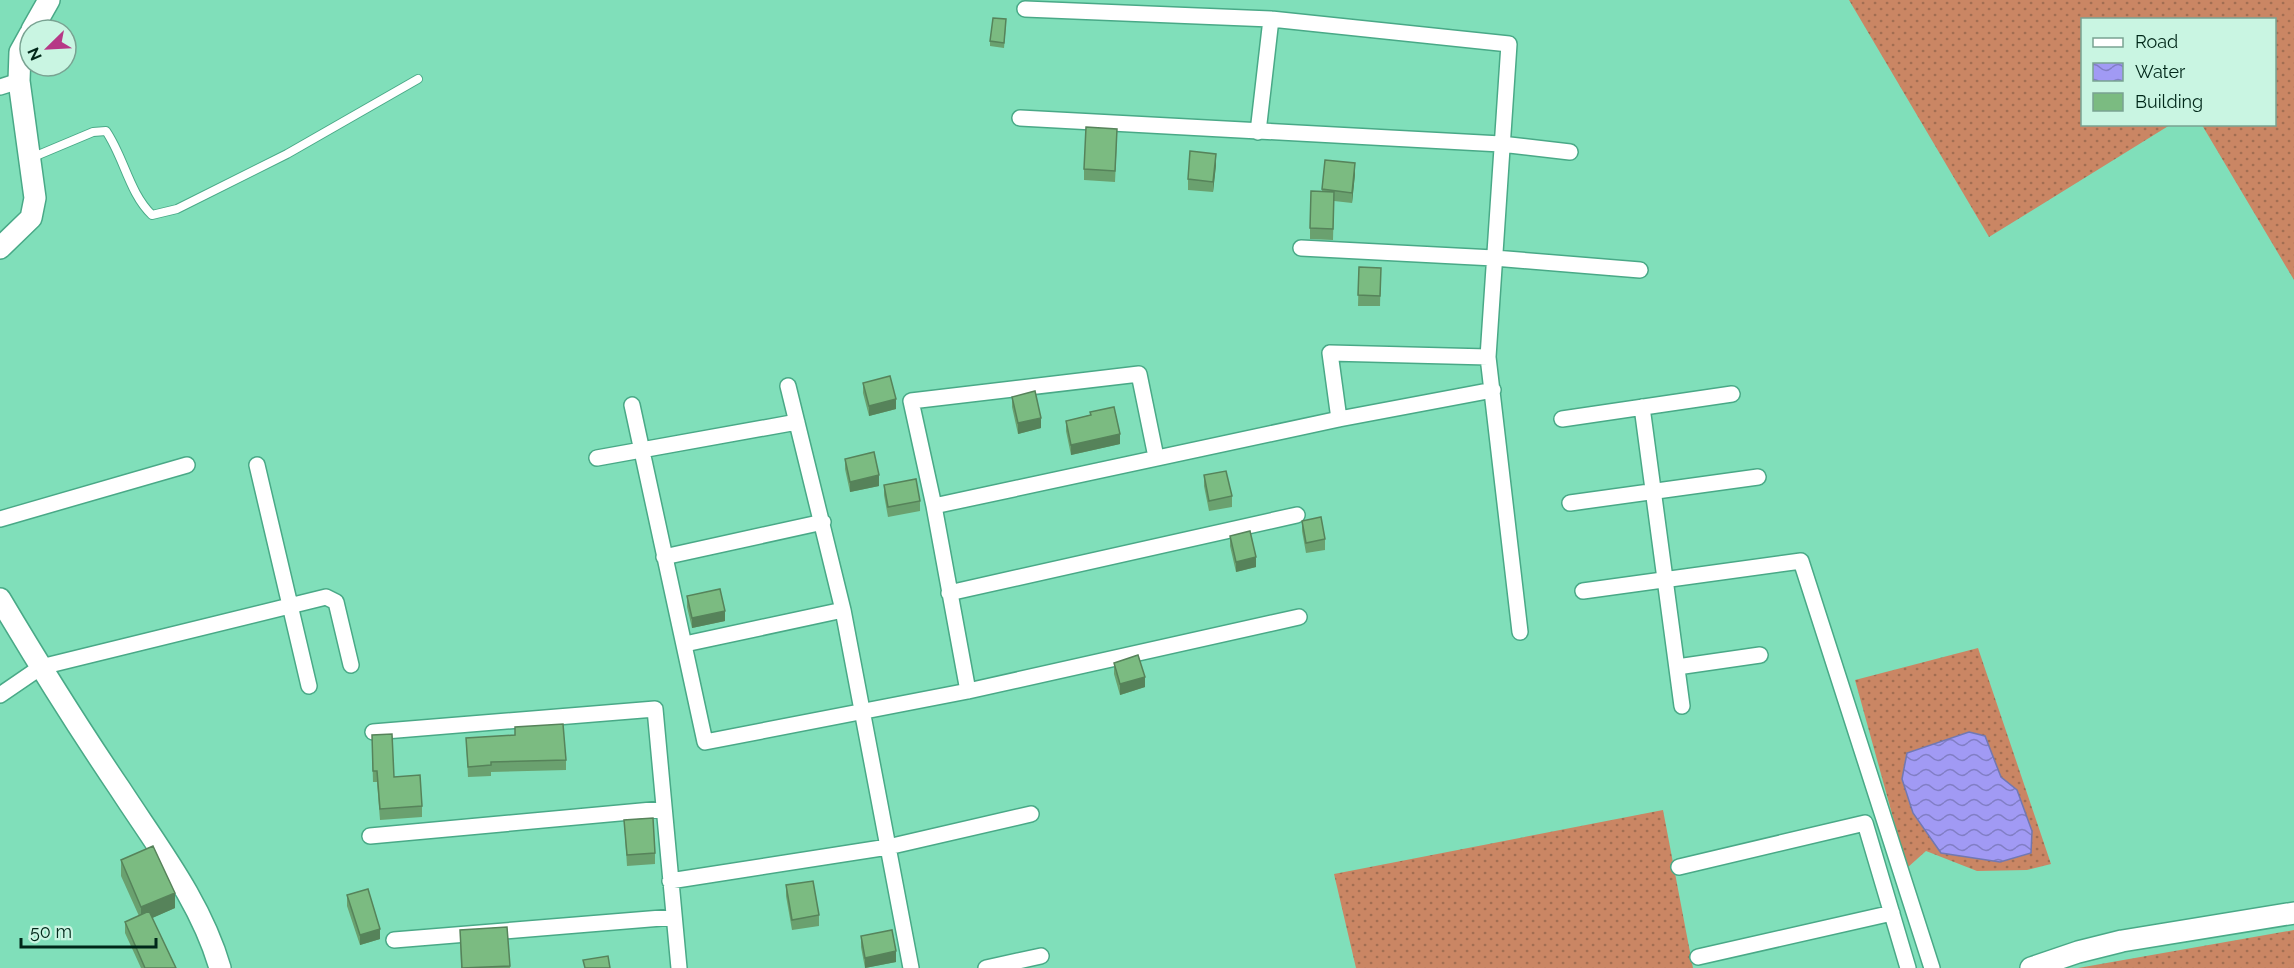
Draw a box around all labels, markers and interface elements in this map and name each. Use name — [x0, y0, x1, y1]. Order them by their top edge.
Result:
north arrow — [18, 18, 78, 78]
legend — [2081, 18, 2276, 126]
text: Road — [2135, 31, 2178, 52]
text: N — [24, 44, 46, 63]
text: Water — [2135, 61, 2186, 82]
text: Building — [2135, 91, 2203, 112]
scale bar — [21, 911, 156, 949]
text: 50 m — [30, 921, 72, 942]

